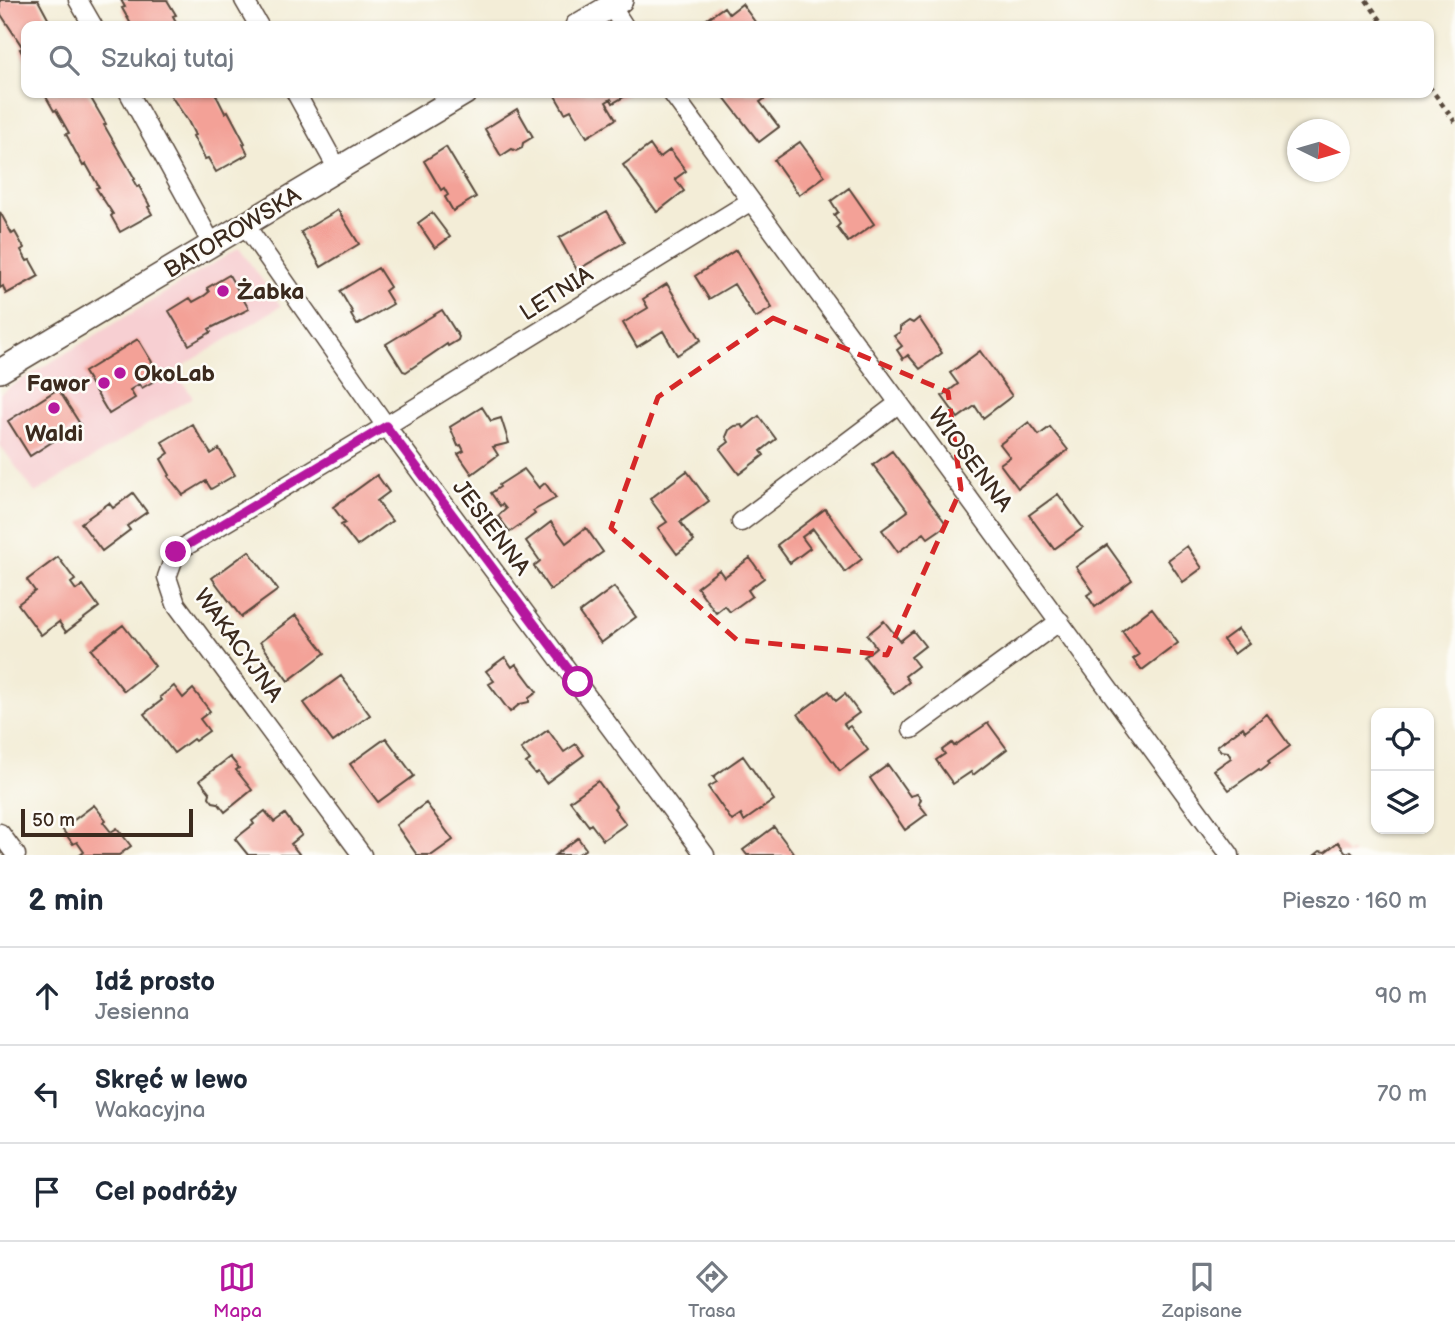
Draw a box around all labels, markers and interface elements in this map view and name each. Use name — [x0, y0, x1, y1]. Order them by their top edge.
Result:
search box — [21, 21, 1434, 98]
icon: search — [45, 41, 83, 79]
text: Szukaj tutaj — [101, 44, 234, 75]
north arrow — [1287, 119, 1350, 182]
street label: BATOROWSKA — [159, 181, 307, 285]
street label: LETNIA — [515, 260, 599, 327]
place label: Żabka — [237, 277, 305, 306]
marker: Żabka — [215, 283, 231, 299]
place label: OkoLab — [134, 360, 216, 388]
marker: OkoLab — [112, 365, 128, 381]
place label: Fawor — [26, 370, 91, 398]
marker: Fawor — [96, 375, 112, 391]
marker: Waldi — [46, 400, 62, 416]
street label: WIOSENNA — [922, 402, 1019, 518]
place label: Waldi — [25, 420, 83, 448]
street label: JESIENNA — [446, 474, 537, 582]
route end — [160, 536, 191, 567]
street label: WAKACYJNA — [188, 583, 289, 709]
route start — [562, 666, 593, 697]
map controls — [1371, 708, 1434, 834]
button: locate — [1371, 708, 1434, 771]
button: layers — [1371, 771, 1434, 834]
scale bar — [21, 806, 192, 838]
text: 50 m — [32, 809, 75, 832]
text: 2 min — [28, 883, 104, 919]
text: Pieszo · 160 m — [1282, 887, 1427, 915]
text: Idź prosto — [95, 967, 215, 998]
icon: ahead — [28, 977, 66, 1015]
text: 90 m — [1375, 982, 1427, 1010]
text: Jesienna — [95, 998, 190, 1026]
text: Skręć w lewo — [95, 1065, 248, 1096]
icon: left — [28, 1075, 66, 1113]
text: 70 m — [1377, 1080, 1427, 1108]
text: Wakacyjna — [95, 1096, 206, 1124]
icon: arrive — [28, 1173, 66, 1211]
text: Cel podróży — [95, 1177, 237, 1208]
tab: Mapa — [213, 1258, 262, 1323]
tab: Trasa — [688, 1258, 736, 1323]
tab: Zapisane — [1162, 1258, 1242, 1323]

